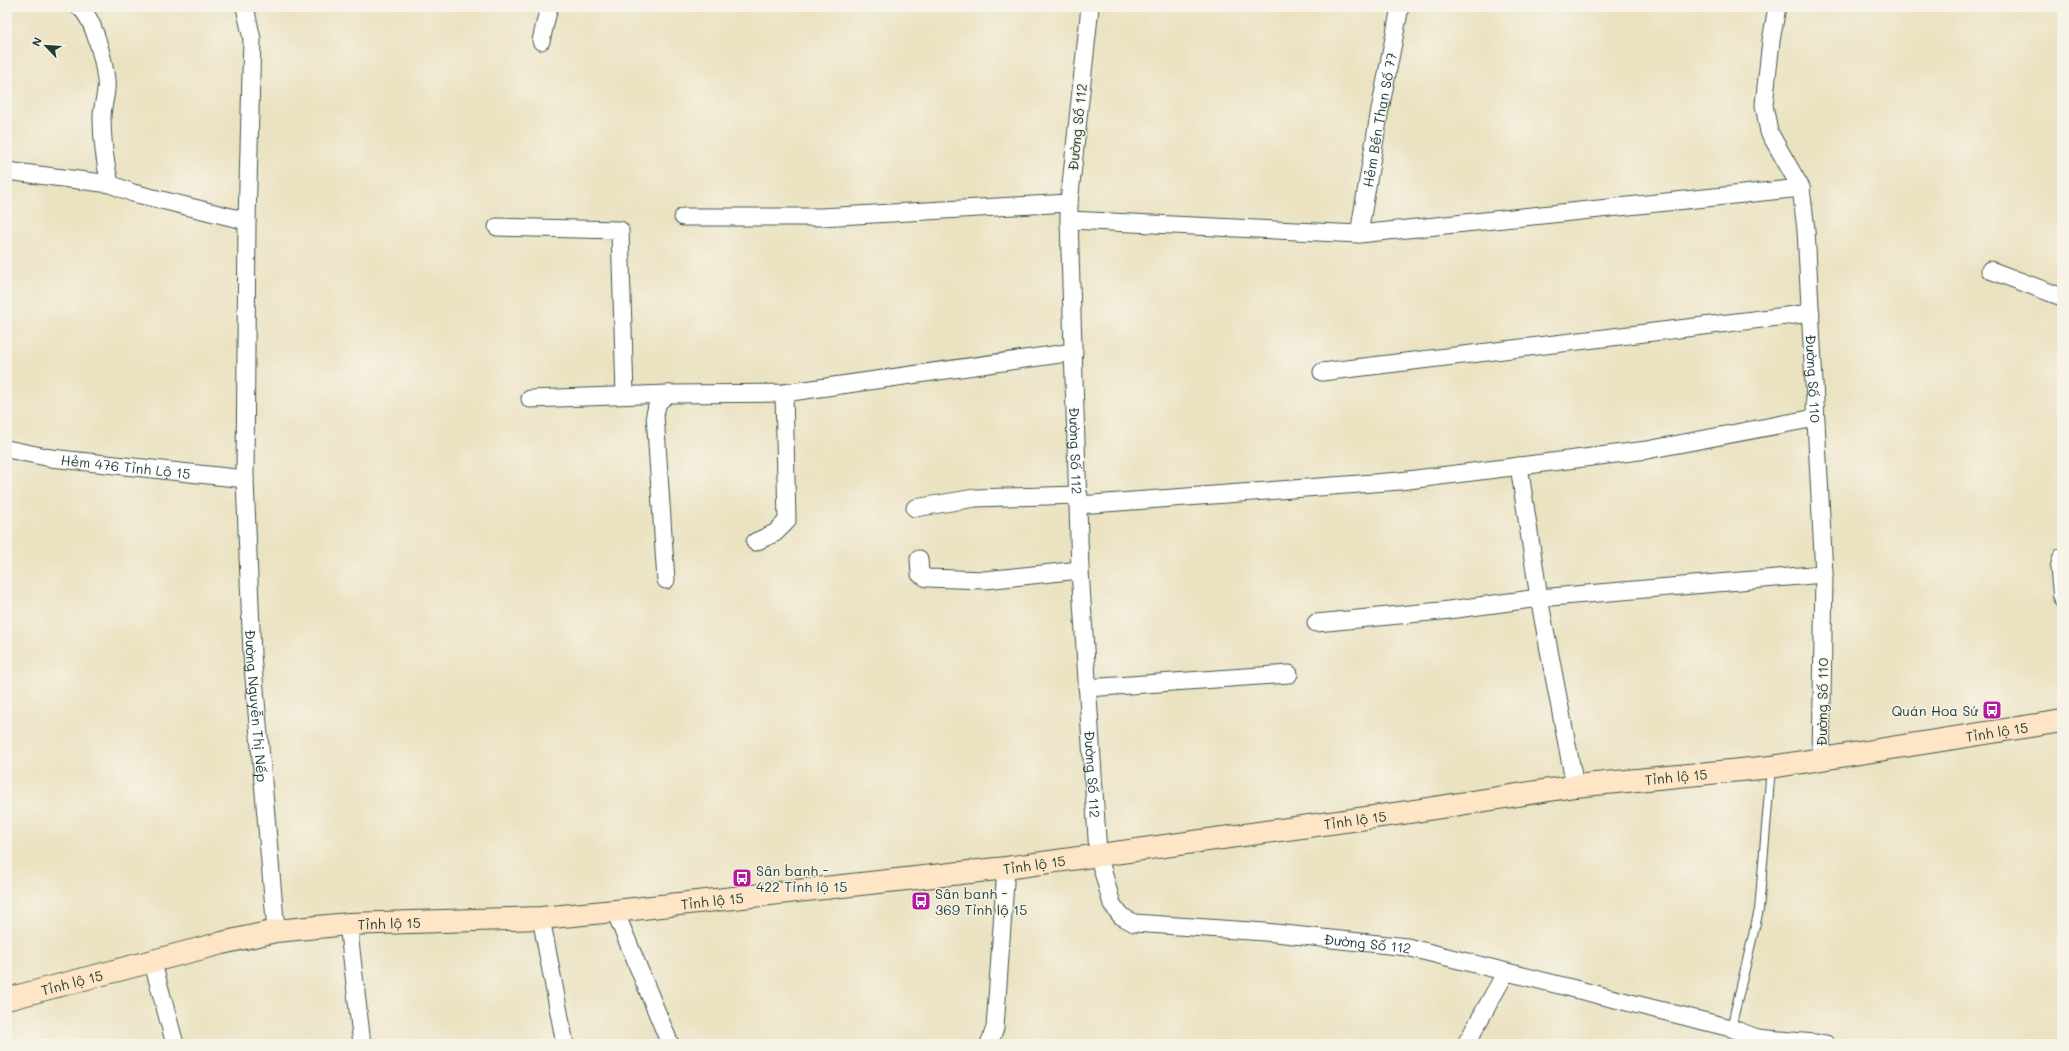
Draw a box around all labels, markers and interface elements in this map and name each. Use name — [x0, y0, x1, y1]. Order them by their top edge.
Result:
north arrow — [26, 26, 66, 66]
text: N — [28, 35, 45, 49]
street label: Hẻm Bến Than Số 77 — [1358, 50, 1401, 189]
street label: Đường Số 112 — [1063, 83, 1091, 171]
street label: Đường Số 110 — [1802, 334, 1826, 424]
street label: Đường Số 112 — [1065, 407, 1087, 495]
street label: Hẻm 476 Tỉnh Lộ 15 — [60, 450, 191, 483]
street label: Đường Nguyễn Thị Nếp — [241, 629, 273, 783]
street label: Đường Số 110 — [1812, 657, 1832, 746]
bus stop icon: Quán Hoa Sứ — [1981, 699, 2003, 721]
place label: Quán Hoa Sứ — [1891, 701, 1979, 720]
street label: Tỉnh lộ 15 — [1964, 717, 2029, 746]
street label: Đường Số 112 — [1081, 730, 1105, 819]
street label: Tỉnh lộ 15 — [1644, 764, 1708, 789]
street label: Tỉnh lộ 15 — [1322, 806, 1388, 833]
street label: Tỉnh lộ 15 — [1002, 850, 1067, 878]
place label: Sân banh - 422 Tỉnh lộ 15 — [756, 861, 847, 896]
bus stop icon: Sân banh - 422 Tỉnh lộ 15 — [731, 867, 753, 889]
place label: Sân banh - 369 Tỉnh lộ 15 — [935, 884, 1027, 919]
street label: Tỉnh lộ 15 — [680, 887, 745, 913]
bus stop icon: Sân banh - 369 Tỉnh lộ 15 — [910, 890, 932, 912]
street label: Tỉnh lộ 15 — [357, 912, 421, 933]
street label: Đường Số 112 — [1323, 929, 1413, 957]
street label: Tỉnh lộ 15 — [39, 965, 105, 999]

